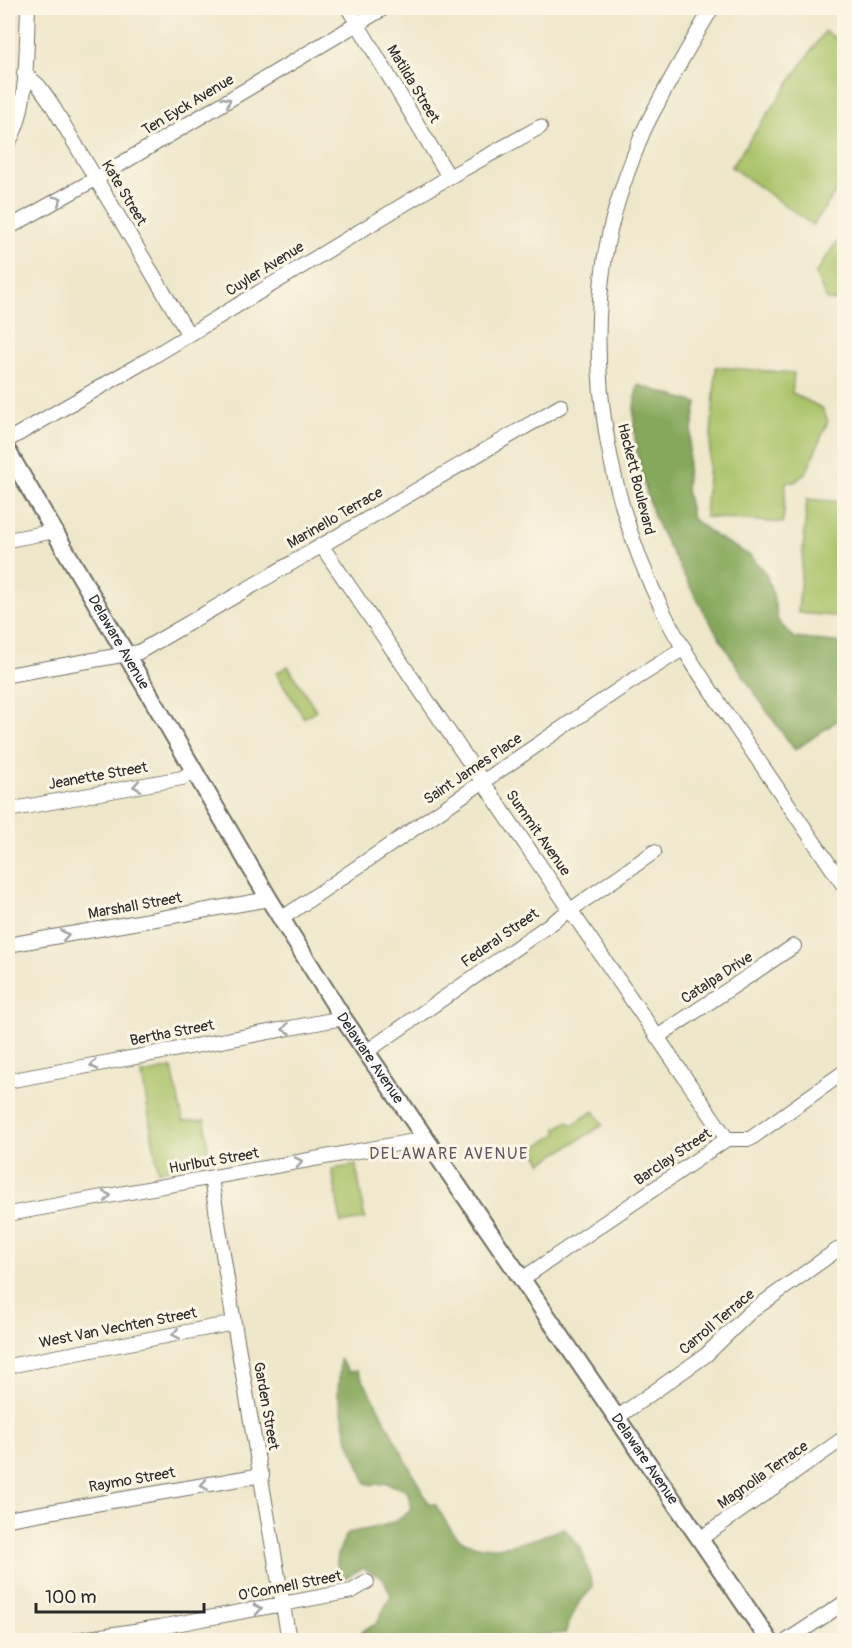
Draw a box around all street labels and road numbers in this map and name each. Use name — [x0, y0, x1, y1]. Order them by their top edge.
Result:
street label: Matilda Street — [382, 41, 444, 127]
street label: Ten Eyck Avenue — [139, 70, 238, 140]
street label: Kate Street — [97, 157, 151, 230]
street label: Cuyler Avenue — [222, 237, 308, 301]
street label: Hackett Boulevard — [613, 421, 659, 537]
street label: Marinello Terrace — [284, 483, 387, 553]
street label: Delaware Avenue — [84, 591, 154, 693]
street label: Saint James Place — [420, 729, 526, 809]
street label: Jeanette Street — [47, 758, 150, 794]
street label: Summit Avenue — [501, 786, 575, 880]
street label: Marshall Street — [87, 888, 184, 924]
street label: Federal Street — [457, 904, 543, 972]
street label: Catalpa Drive — [678, 947, 757, 1008]
street label: Delaware Avenue — [332, 1009, 409, 1108]
street label: Bertha Street — [128, 1015, 217, 1050]
street label: Barclay Street — [631, 1124, 716, 1190]
street label: Hurlbut Street — [168, 1144, 261, 1178]
street label: Carroll Terrace — [675, 1285, 759, 1359]
street label: West Van Vechten Street — [38, 1303, 199, 1353]
street label: Garden Street — [249, 1361, 283, 1452]
street label: Delaware Avenue — [607, 1410, 683, 1509]
street label: Magnolia Terrace — [714, 1436, 812, 1513]
street label: Raymo Street — [87, 1463, 178, 1497]
street label: O'Connell Street — [237, 1566, 344, 1605]

